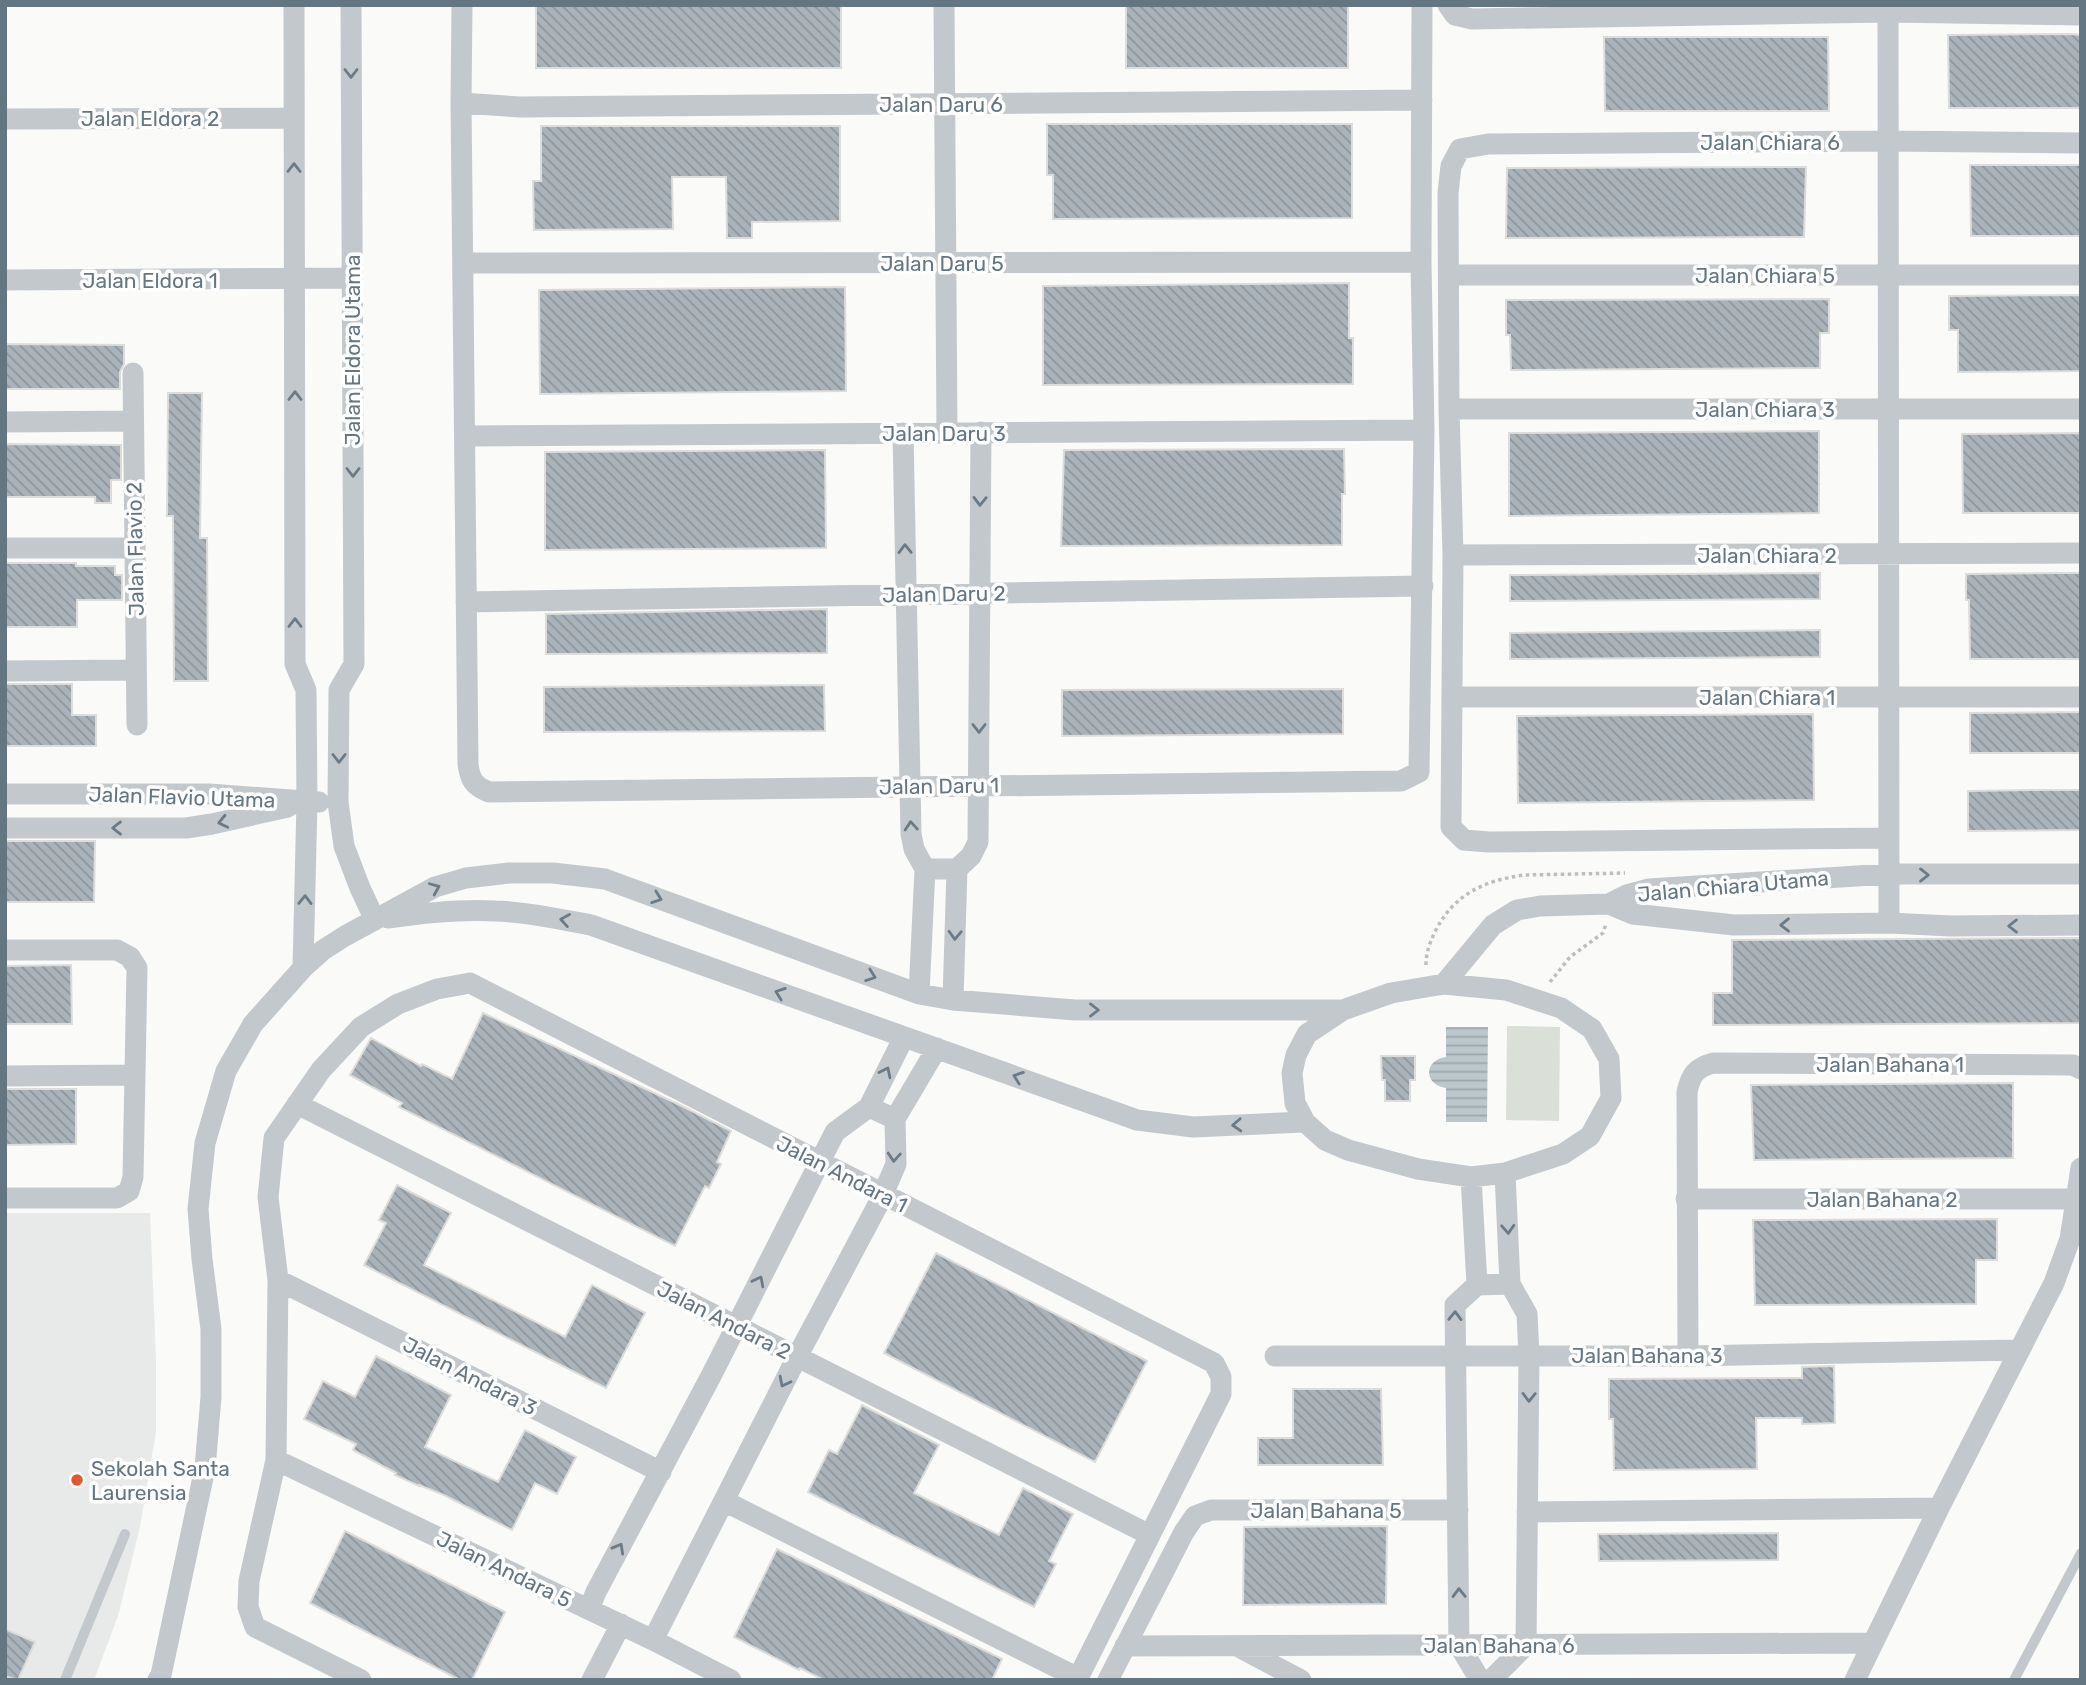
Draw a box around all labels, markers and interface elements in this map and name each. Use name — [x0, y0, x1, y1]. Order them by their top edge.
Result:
one-way arrow — [343, 69, 359, 79]
street label: Jalan Daru 6 — [879, 92, 1003, 117]
street label: Jalan Eldora 2 — [81, 106, 219, 131]
street label: Jalan Chiara 6 — [1700, 130, 1840, 155]
one-way arrow — [286, 163, 302, 173]
street label: Jalan Daru 5 — [880, 251, 1004, 276]
street label: Jalan Eldora Utama — [340, 254, 365, 446]
street label: Jalan Chiara 5 — [1695, 263, 1835, 288]
street label: Jalan Eldora 1 — [82, 268, 218, 293]
one-way arrow — [287, 390, 303, 401]
street label: Jalan Chiara 3 — [1695, 397, 1835, 422]
street label: Jalan Daru 3 — [882, 421, 1006, 446]
one-way arrow — [345, 468, 361, 478]
street label: Jalan Flavio 2 — [121, 482, 149, 616]
one-way arrow — [973, 495, 988, 506]
street label: Jalan Chiara 2 — [1697, 543, 1837, 568]
one-way arrow — [898, 544, 913, 555]
street label: Jalan Daru 2 — [882, 580, 1006, 608]
one-way arrow — [287, 618, 303, 628]
street label: Jalan Chiara 1 — [1699, 685, 1835, 710]
one-way arrow — [971, 723, 986, 734]
one-way arrow — [331, 753, 346, 764]
street label: Jalan Daru 1 — [879, 772, 999, 800]
street label: Jalan Flavio Utama — [88, 781, 276, 813]
one-way arrow — [217, 813, 229, 828]
one-way arrow — [112, 820, 122, 836]
one-way arrow — [904, 820, 919, 831]
street label: Jalan Chiara Utama — [1636, 865, 1830, 907]
one-way arrow — [1919, 867, 1930, 883]
one-way arrow — [428, 882, 441, 896]
one-way arrow — [651, 890, 663, 904]
one-way arrow — [297, 894, 312, 905]
one-way arrow — [559, 913, 571, 928]
one-way arrow — [1779, 917, 1790, 932]
one-way arrow — [2007, 918, 2017, 934]
one-way arrow — [948, 929, 963, 940]
one-way arrow — [864, 968, 876, 982]
one-way arrow — [775, 987, 787, 1001]
one-way arrow — [1089, 1002, 1100, 1018]
street label: Jalan Bahana 1 — [1816, 1052, 1964, 1077]
one-way arrow — [878, 1067, 892, 1079]
one-way arrow — [1012, 1071, 1024, 1085]
one-way arrow — [1231, 1118, 1242, 1133]
street label: Jalan Andara 1 — [773, 1130, 911, 1218]
one-way arrow — [887, 1152, 902, 1163]
street label: Jalan Bahana 2 — [1806, 1187, 1958, 1212]
one-way arrow — [1500, 1223, 1515, 1234]
street label: Jalan Andara 2 — [653, 1276, 795, 1364]
one-way arrow — [751, 1276, 764, 1288]
one-way arrow — [1447, 1310, 1463, 1321]
street label: Jalan Andara 3 — [399, 1332, 541, 1420]
street label: Jalan Bahana 3 — [1571, 1343, 1723, 1368]
one-way arrow — [778, 1375, 792, 1387]
one-way arrow — [1521, 1392, 1537, 1403]
place label: Sekolah Santa Laurensia — [91, 1456, 230, 1505]
marker: Sekolah Santa Laurensia — [69, 1472, 85, 1488]
street label: Jalan Bahana 5 — [1250, 1498, 1402, 1523]
street label: Jalan Andara 5 — [433, 1526, 575, 1612]
one-way arrow — [611, 1543, 625, 1555]
one-way arrow — [1451, 1587, 1467, 1597]
street label: Jalan Bahana 6 — [1423, 1633, 1575, 1658]

